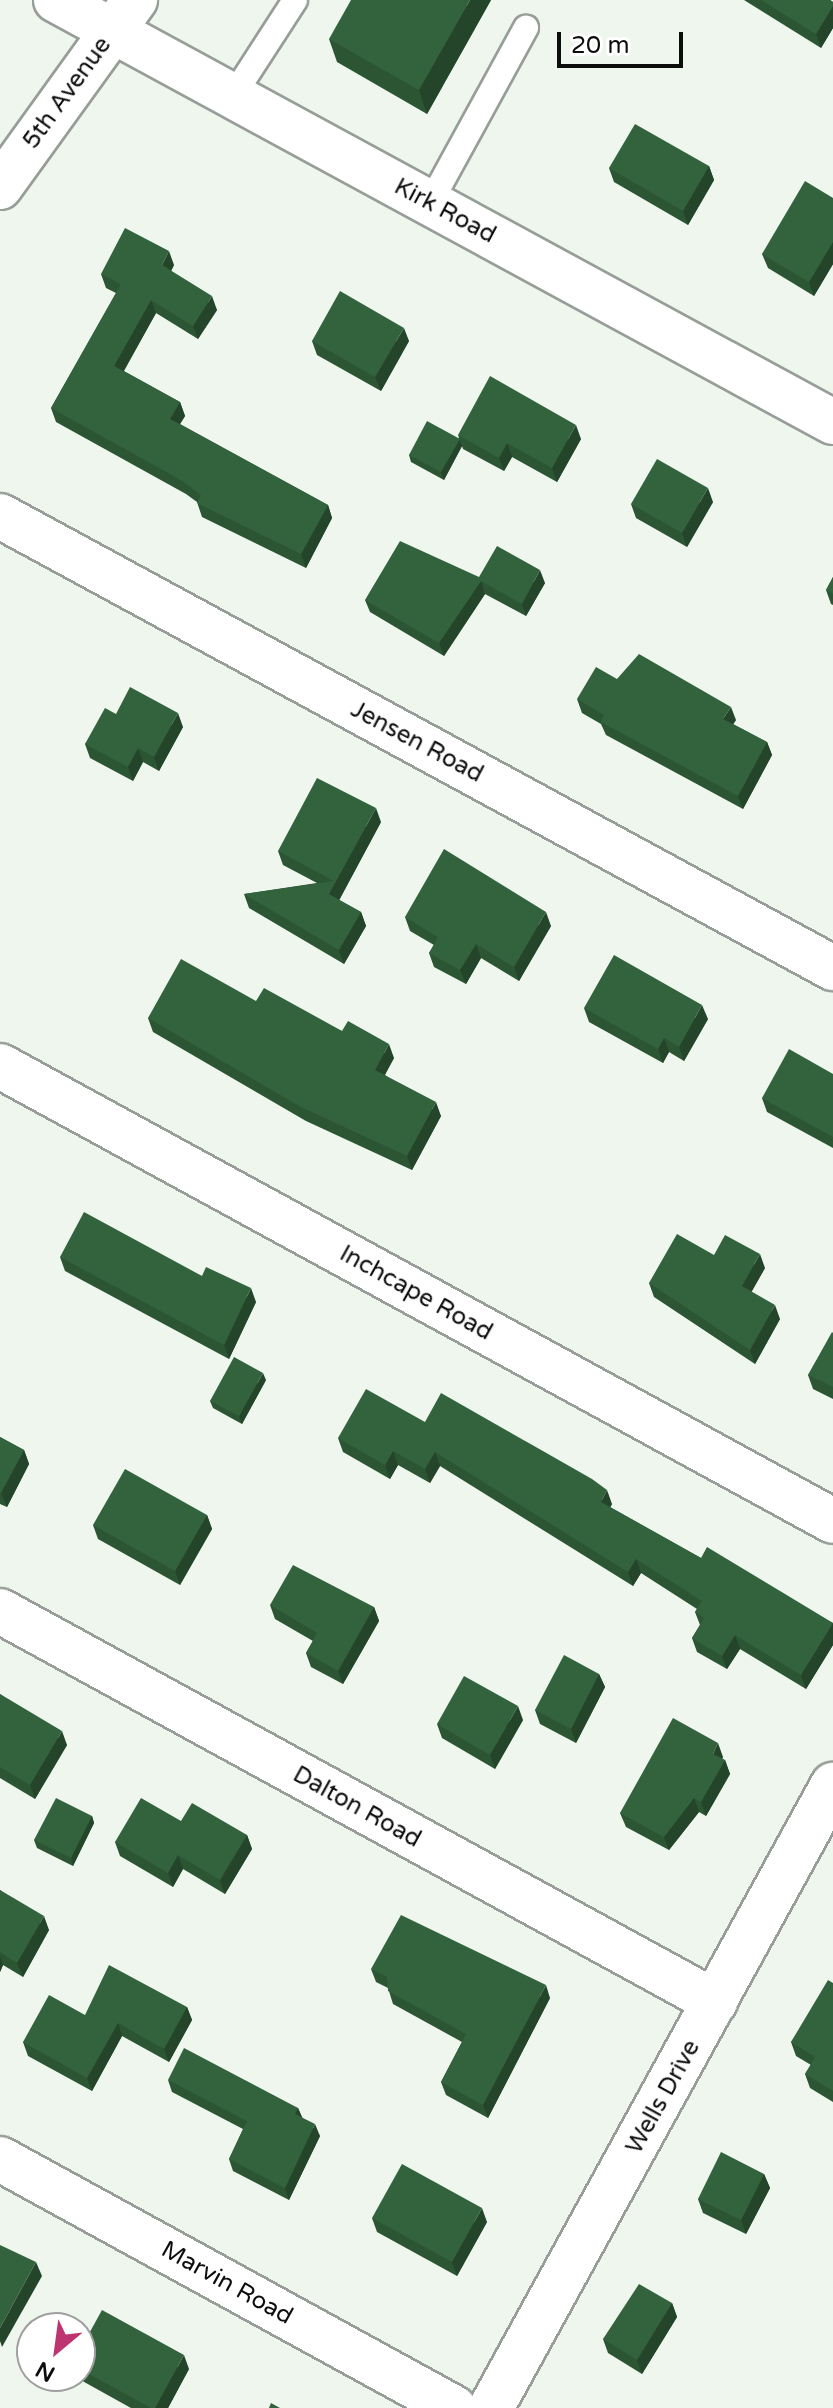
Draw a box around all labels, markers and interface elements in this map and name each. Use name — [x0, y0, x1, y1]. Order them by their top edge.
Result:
scale bar — [561, 16, 687, 66]
text: 20 m — [571, 31, 629, 60]
street label: 5th Avenue — [17, 32, 117, 154]
street label: Kirk Road — [389, 172, 501, 250]
street label: Jensen Road — [346, 695, 488, 789]
street label: Inchcape Road — [335, 1239, 497, 1347]
street label: Dalton Road — [288, 1760, 426, 1854]
street label: Wells Drive — [620, 2035, 706, 2159]
street label: Marvin Road — [156, 2235, 298, 2331]
north arrow — [16, 2312, 96, 2392]
text: N — [31, 2356, 59, 2387]

